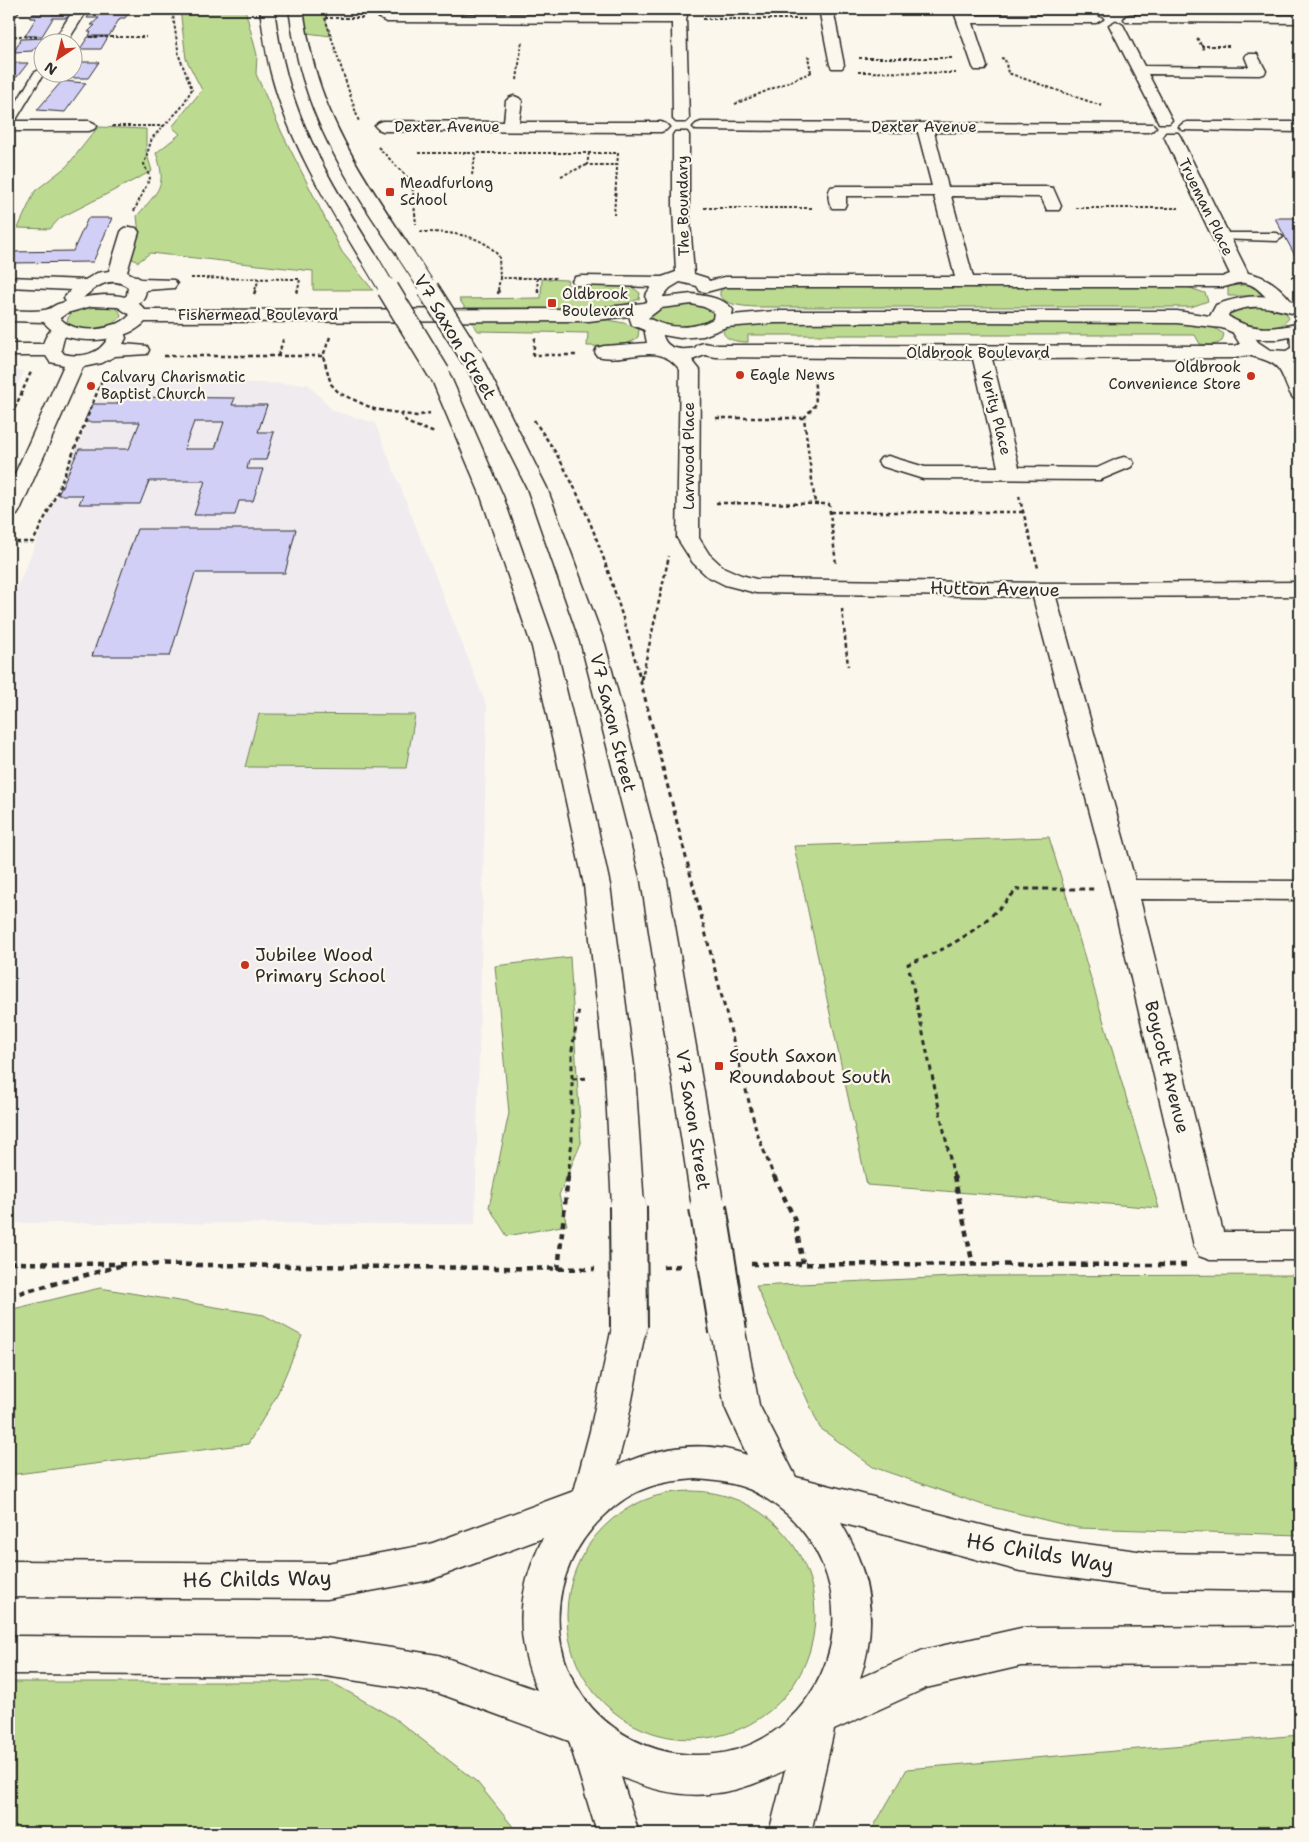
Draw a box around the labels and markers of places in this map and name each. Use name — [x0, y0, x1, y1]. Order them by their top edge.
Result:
place label: Meadfurlong School — [400, 173, 493, 210]
marker: Meadfurlong School — [384, 186, 396, 198]
place label: Oldbrook Boulevard — [562, 284, 635, 321]
marker: Oldbrook Boulevard — [546, 297, 558, 309]
place label: Oldbrook Convenience Store — [1109, 357, 1241, 394]
place label: Eagle News — [750, 365, 835, 385]
place label: Calvary Charismatic Baptist Church — [101, 367, 246, 404]
marker: Eagle News — [734, 369, 746, 381]
marker: Oldbrook Convenience Store — [1245, 370, 1257, 382]
marker: Calvary Charismatic Baptist Church — [85, 380, 97, 392]
place label: Jubilee Wood Primary School — [255, 943, 386, 988]
marker: Jubilee Wood Primary School — [239, 959, 251, 971]
place label: South Saxon Roundabout South — [729, 1044, 891, 1089]
marker: South Saxon Roundabout South — [713, 1060, 725, 1072]

